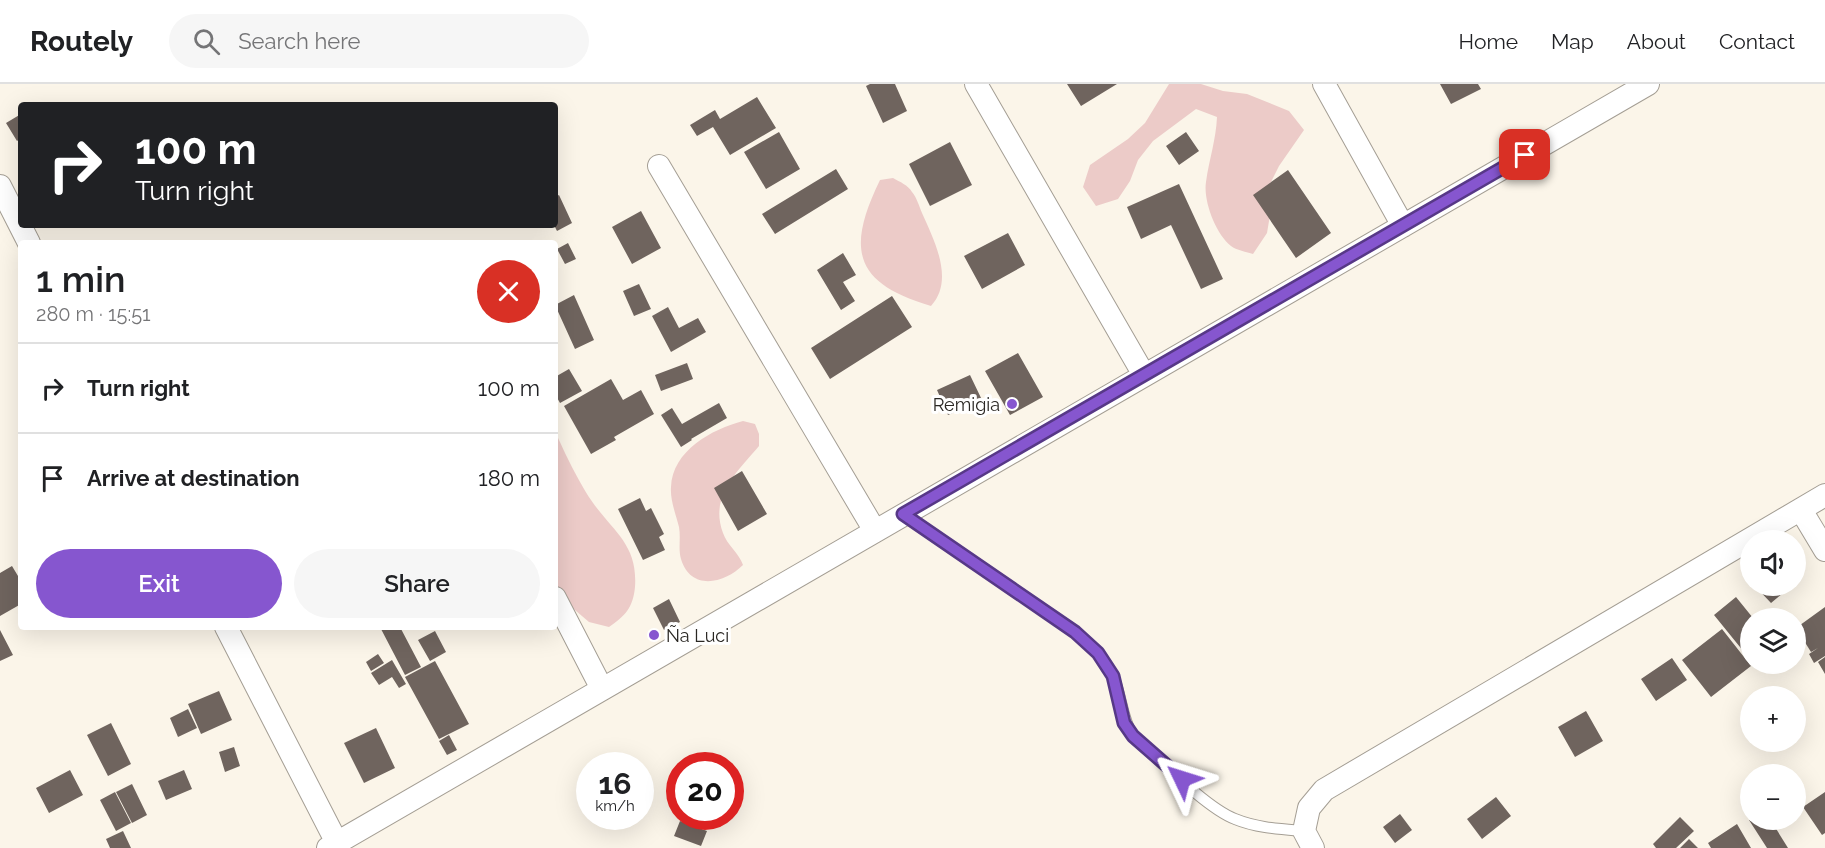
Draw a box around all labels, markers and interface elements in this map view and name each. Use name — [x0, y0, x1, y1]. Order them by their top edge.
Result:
search box — [169, 14, 589, 68]
text: Routely — [30, 25, 133, 58]
icon: search — [190, 25, 223, 58]
text: Search here — [238, 28, 360, 54]
text: Home — [1459, 29, 1518, 54]
text: Map — [1551, 29, 1594, 54]
text: About — [1627, 29, 1686, 54]
text: Contact — [1719, 29, 1795, 54]
text: 100 m — [135, 125, 257, 174]
icon: right — [36, 126, 114, 204]
pin — [1499, 129, 1550, 180]
icon: arrive — [1508, 138, 1541, 171]
text: Turn right — [135, 175, 254, 206]
text: 1 min — [36, 258, 125, 300]
button: close — [477, 260, 540, 323]
text: 280 m · 15:51 — [36, 302, 151, 326]
icon: right — [36, 372, 69, 405]
text: Turn right — [87, 375, 190, 401]
text: 100 m — [478, 375, 540, 401]
place label: Remigia — [933, 394, 1000, 415]
marker: Remigia — [1005, 397, 1019, 411]
icon: arrive — [36, 462, 69, 495]
text: Arrive at destination — [87, 465, 300, 491]
text: 180 m — [478, 465, 540, 491]
map controls — [1740, 530, 1806, 830]
button: sound — [1740, 530, 1806, 596]
button: Exit — [36, 549, 282, 618]
button: Share — [294, 549, 540, 618]
button: layers — [1740, 608, 1806, 674]
place label: Ña Luci — [666, 625, 729, 646]
marker: Ña Luci — [647, 628, 661, 642]
button: + — [1740, 686, 1806, 752]
position arrow — [1150, 747, 1214, 811]
speed limit sign: 20 — [666, 752, 744, 830]
button: − — [1740, 764, 1806, 830]
text: 16 — [598, 766, 632, 801]
text: km/h — [595, 797, 635, 815]

